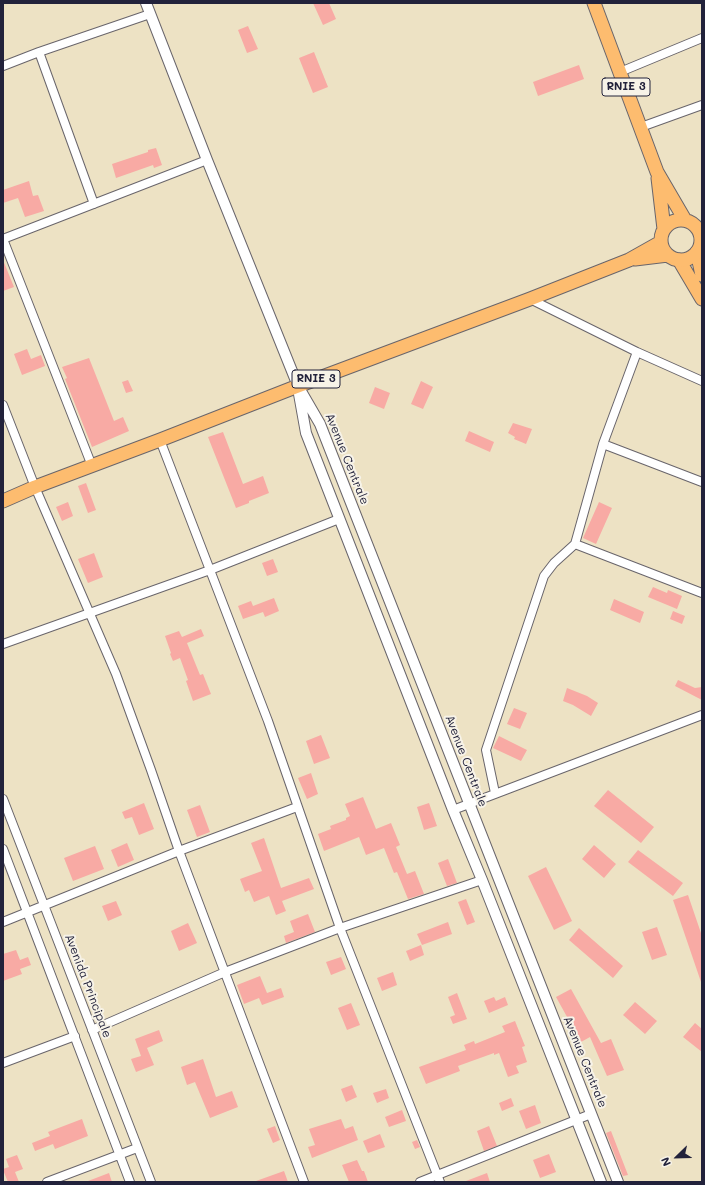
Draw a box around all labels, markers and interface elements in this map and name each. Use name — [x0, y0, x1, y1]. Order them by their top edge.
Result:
road number: RNIE 3 — [602, 78, 650, 96]
road number: RNIE 3 — [292, 370, 340, 388]
street label: Avenue Centrale — [322, 411, 372, 507]
street label: Avenue Centrale — [442, 713, 490, 809]
street label: Avenida Principale — [62, 932, 114, 1040]
street label: Avenue Centrale — [560, 1014, 610, 1110]
north arrow — [657, 1137, 697, 1177]
text: N — [657, 1155, 674, 1169]

